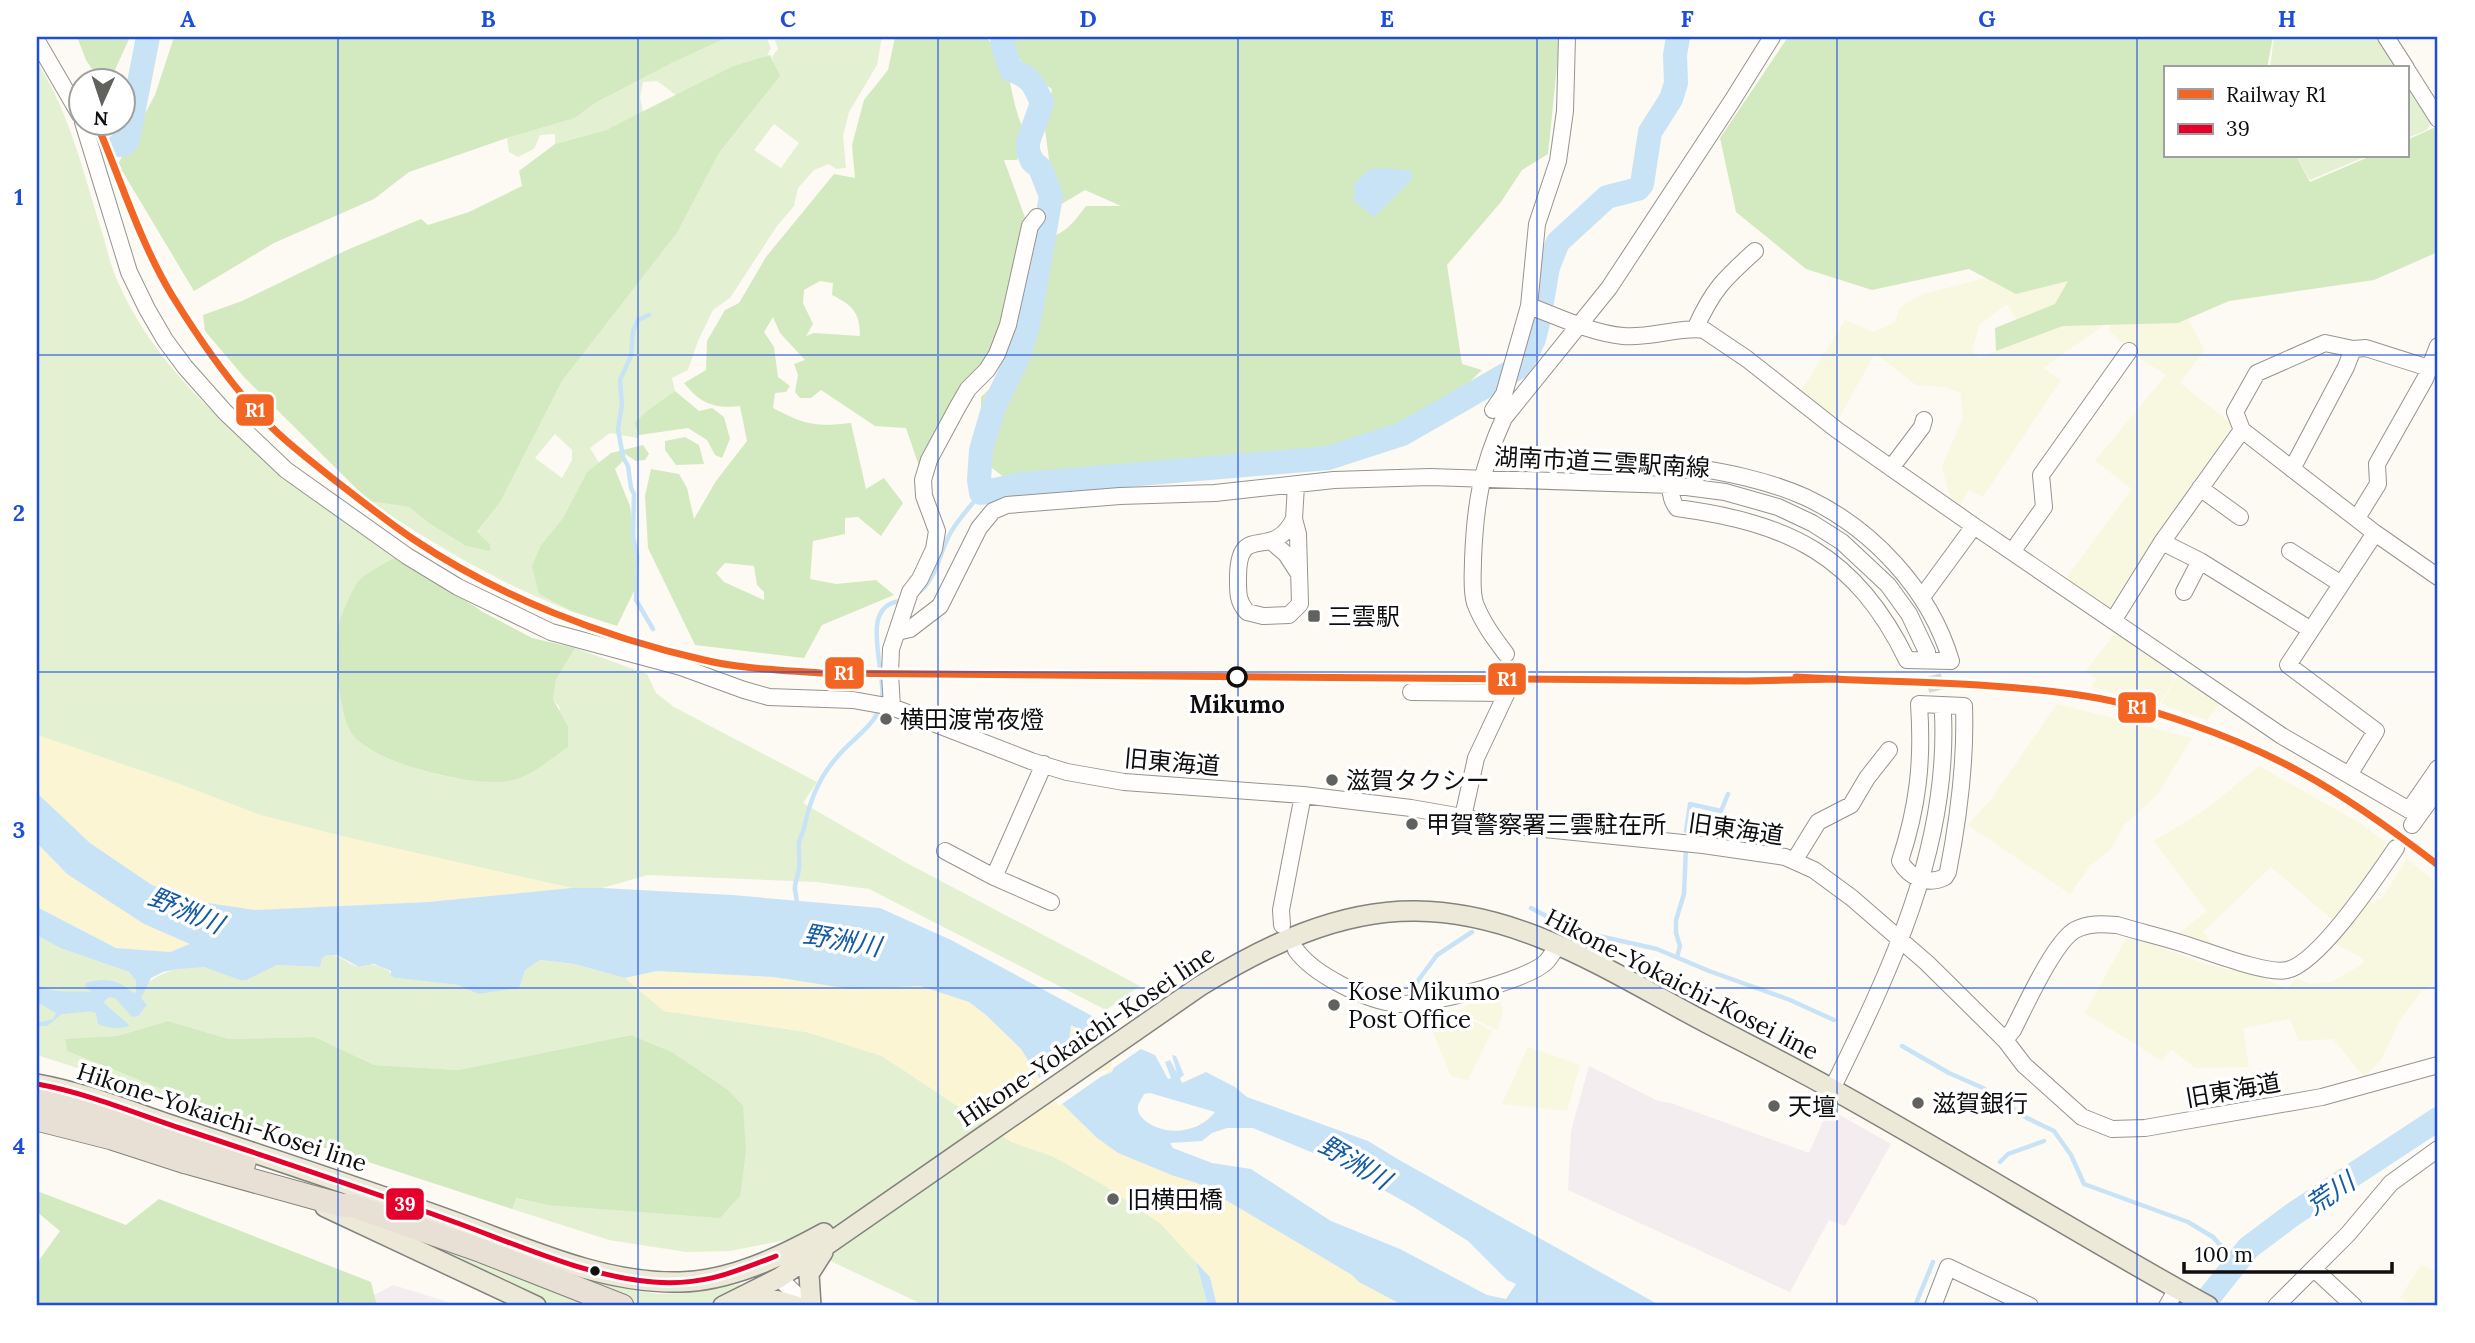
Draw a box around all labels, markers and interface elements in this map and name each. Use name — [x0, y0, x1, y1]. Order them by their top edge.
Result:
text: A — [180, 4, 196, 33]
text: B — [480, 4, 496, 33]
text: C — [780, 4, 796, 33]
text: D — [1079, 4, 1097, 33]
text: E — [1380, 4, 1394, 33]
text: F — [1680, 4, 1694, 33]
text: G — [1978, 4, 1996, 33]
text: H — [2278, 4, 2296, 33]
north arrow — [66, 66, 136, 136]
legend — [2164, 66, 2408, 158]
text: Railway R1 — [2226, 81, 2326, 108]
text: N — [93, 107, 109, 131]
text: 39 — [2226, 115, 2250, 142]
text: 1 — [14, 182, 24, 211]
line badge: R1 — [235, 393, 275, 427]
text: R1 — [245, 398, 265, 422]
street label: 湖南市道三雲駅南線 — [1493, 441, 1711, 483]
text: 2 — [13, 498, 25, 527]
place label: 三雲駅 — [1328, 601, 1400, 632]
marker: 三雲駅 — [1306, 608, 1322, 624]
line badge: R1 — [824, 656, 865, 690]
text: R1 — [834, 661, 854, 685]
line badge: R1 — [1487, 662, 1527, 696]
marker: Mikumo — [1227, 667, 1247, 687]
text: R1 — [1497, 667, 1517, 691]
place label: Mikumo — [1189, 689, 1285, 720]
line badge: R1 — [2117, 691, 2157, 724]
text: R1 — [2127, 695, 2147, 719]
place label: 横田渡常夜燈 — [900, 704, 1044, 735]
marker: 横田渡常夜燈 — [878, 711, 894, 727]
street label: 旧東海道 — [1123, 742, 1221, 782]
place label: 滋賀タクシー — [1346, 765, 1490, 796]
marker: 滋賀タクシー — [1324, 772, 1340, 788]
street label: 旧東海道 — [1686, 807, 1786, 851]
place label: 甲賀警察署三雲駐在所 — [1426, 809, 1666, 840]
text: 3 — [13, 815, 25, 844]
marker: 甲賀警察署三雲駐在所 — [1404, 816, 1420, 832]
water label: 野洲川 — [144, 880, 231, 942]
street label: Hikone-Yokaichi-Kosei line — [1540, 901, 1824, 1067]
water label: 野洲川 — [801, 917, 886, 964]
street label: Hikone-Yokaichi-Kosei line — [952, 938, 1220, 1134]
place label: Kose Mikumo Post Office — [1348, 976, 1500, 1035]
marker: Kose Mikumo Post Office — [1326, 997, 1342, 1013]
street label: Hikone-Yokaichi-Kosei line — [73, 1055, 371, 1179]
street label: 旧東海道 — [2183, 1066, 2283, 1114]
place label: 滋賀銀行 — [1932, 1088, 2028, 1119]
place label: 天壇 — [1788, 1091, 1836, 1122]
marker: 滋賀銀行 — [1910, 1095, 1926, 1111]
marker: 天壇 — [1766, 1098, 1782, 1114]
water label: 野洲川 — [1313, 1128, 1399, 1198]
text: 4 — [13, 1131, 25, 1160]
water label: 荒川 — [2299, 1163, 2363, 1221]
place label: 旧横田橋 — [1127, 1184, 1223, 1215]
line badge: 39 — [385, 1187, 425, 1221]
marker: 旧横田橋 — [1105, 1191, 1121, 1207]
text: 39 — [394, 1192, 416, 1216]
scale bar — [2184, 1231, 2393, 1275]
text: 100 m — [2195, 1241, 2253, 1268]
unlabelled marker — [588, 1264, 602, 1278]

